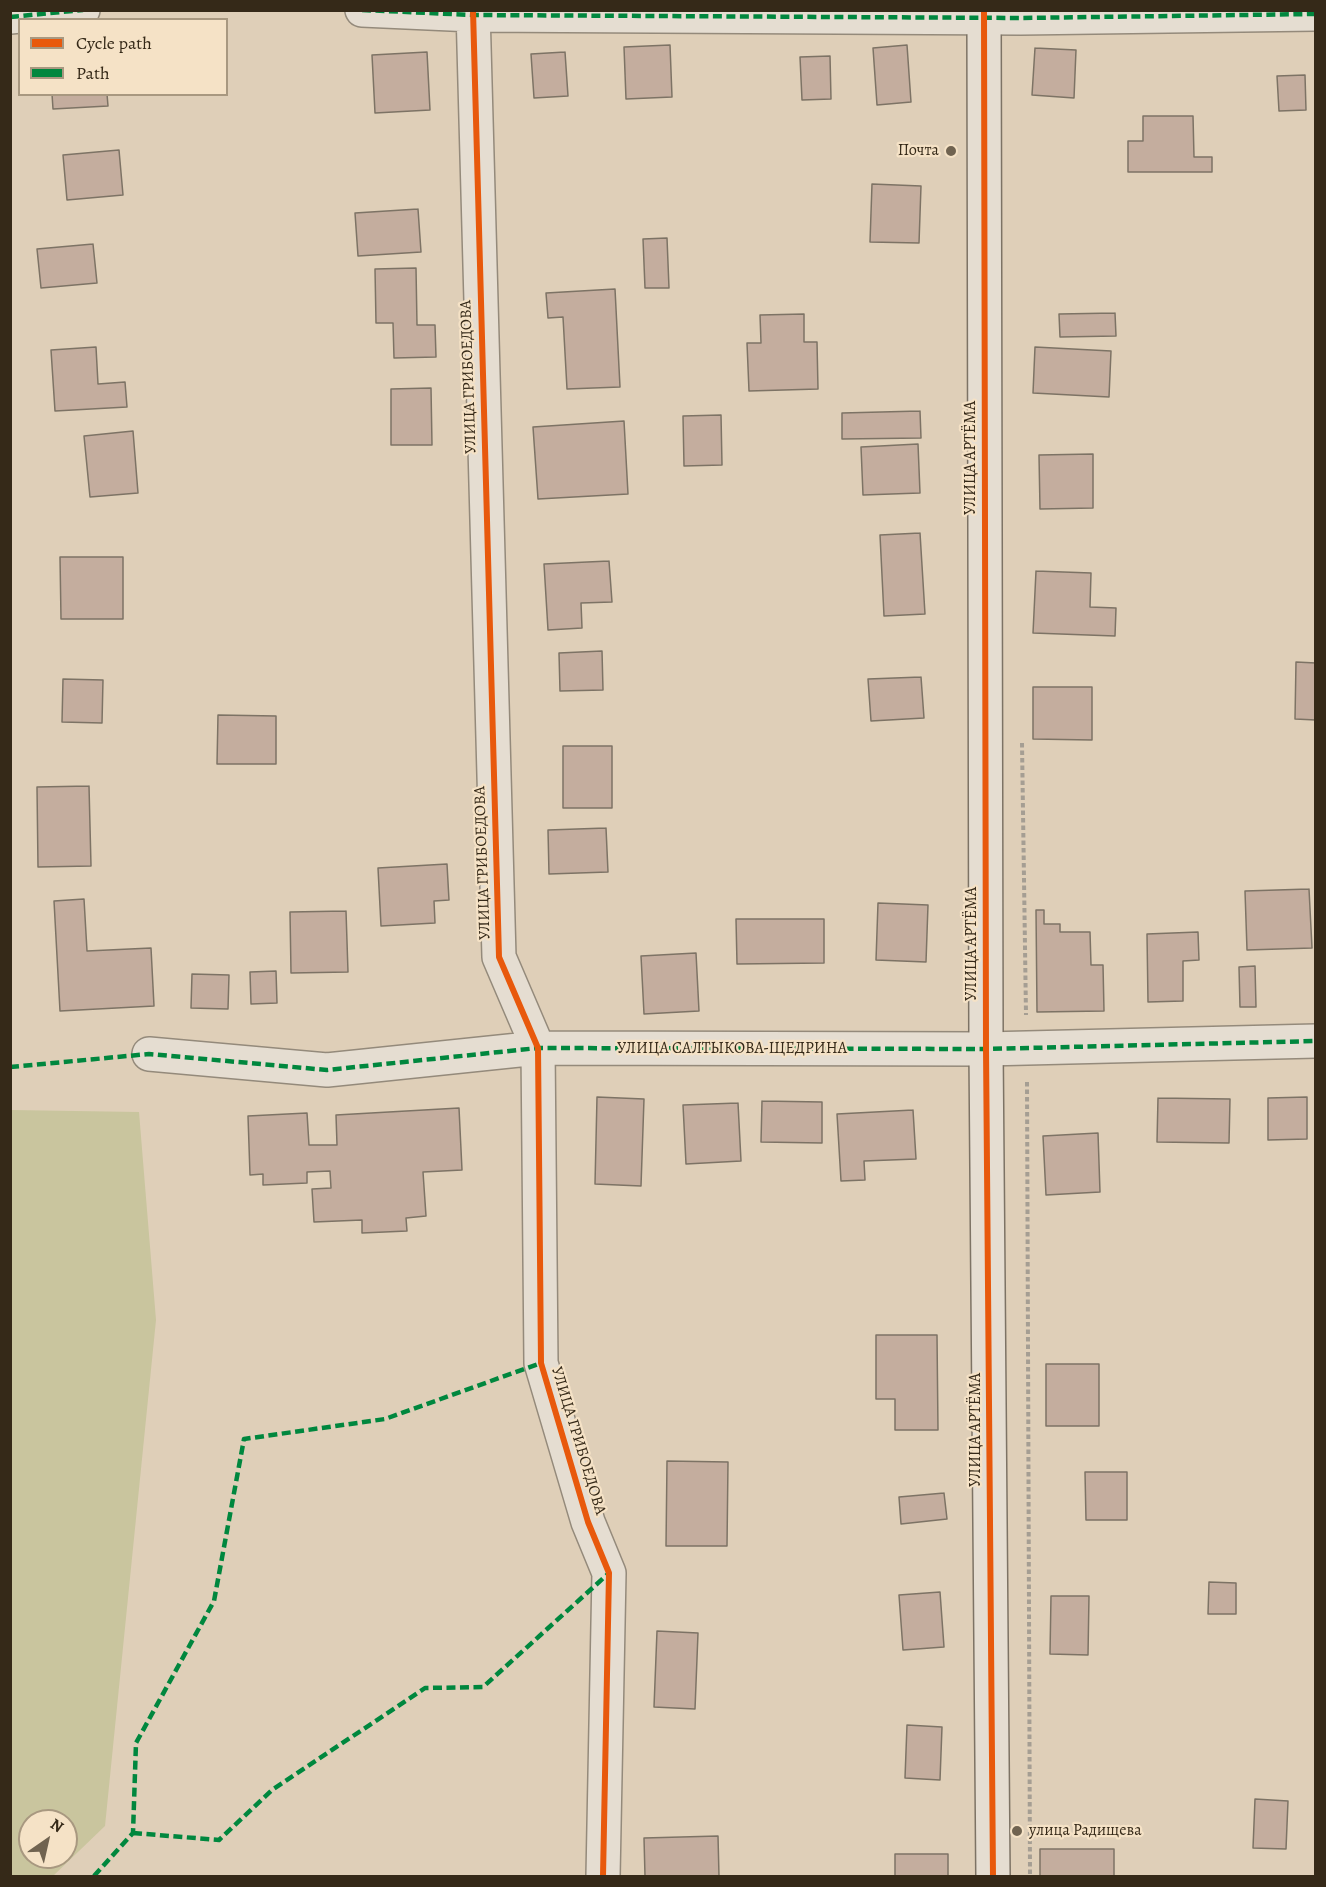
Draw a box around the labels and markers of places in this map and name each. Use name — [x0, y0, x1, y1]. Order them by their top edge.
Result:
place label: Почта — [898, 141, 939, 161]
marker: Почта — [944, 144, 958, 158]
place label: улица Радищева — [1029, 1821, 1142, 1841]
marker: улица Радищева — [1010, 1824, 1024, 1838]

